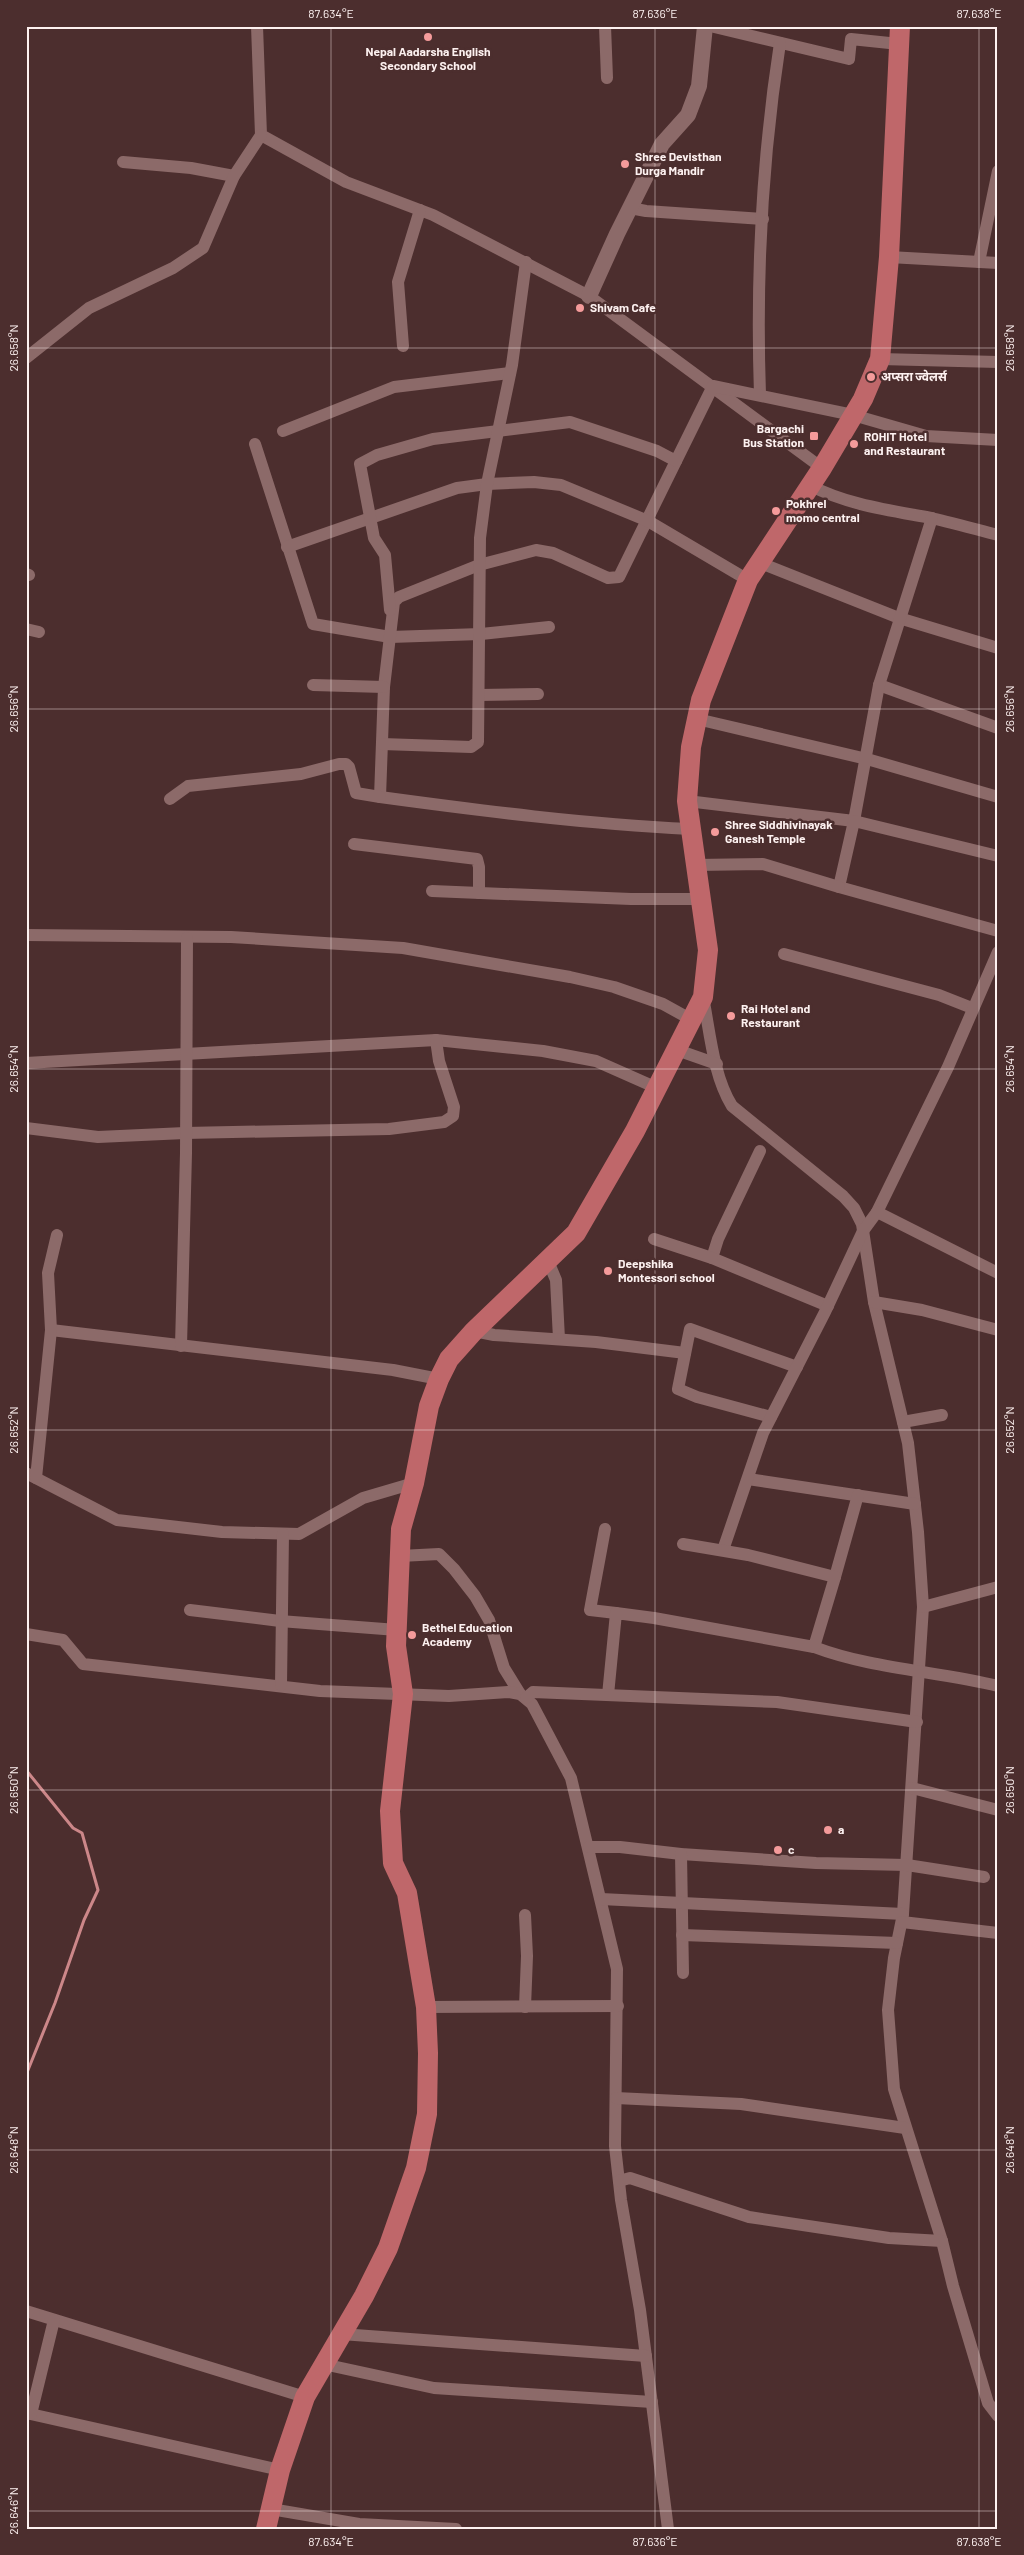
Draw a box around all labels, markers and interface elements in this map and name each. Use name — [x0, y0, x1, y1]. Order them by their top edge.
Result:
text: 87.634°E — [308, 6, 354, 20]
text: 87.636°E — [632, 6, 678, 20]
text: 87.638°E — [956, 6, 1002, 20]
marker: Nepal Aadarsha English Secondary School — [422, 31, 434, 43]
place label: Nepal Aadarsha English Secondary School — [365, 44, 491, 72]
place label: Shree Devisthan Durga Mandir — [635, 149, 722, 177]
marker: Shree Devisthan Durga Mandir — [619, 158, 631, 170]
place label: Shivam Cafe — [590, 300, 656, 314]
marker: Shivam Cafe — [574, 302, 586, 314]
text: 26.658°N — [6, 324, 20, 372]
text: 26.658°N — [1002, 324, 1016, 372]
place label: अप्सरा ज्वेलर्स — [881, 369, 948, 383]
marker: अप्सरा ज्वेलर्स — [865, 371, 877, 383]
place label: Bargachi Bus Station — [743, 421, 804, 449]
place label: ROHIT Hotel and Restaurant — [864, 429, 946, 457]
marker: Bargachi Bus Station — [808, 430, 820, 442]
marker: ROHIT Hotel and Restaurant — [848, 438, 860, 450]
place label: Pokhrel momo central — [786, 496, 860, 524]
marker: Pokhrel momo central — [770, 505, 782, 517]
text: 26.656°N — [6, 685, 20, 733]
text: 26.656°N — [1002, 685, 1016, 733]
place label: Shree Siddhivinayak Ganesh Temple — [725, 817, 833, 845]
marker: Shree Siddhivinayak Ganesh Temple — [709, 826, 721, 838]
place label: Rai Hotel and Restaurant — [741, 1001, 810, 1029]
marker: Rai Hotel and Restaurant — [725, 1010, 737, 1022]
text: 26.654°N — [6, 1045, 20, 1093]
text: 26.654°N — [1002, 1045, 1016, 1093]
place label: Deepshika Montessori school — [618, 1256, 715, 1284]
marker: Deepshika Montessori school — [602, 1265, 614, 1277]
text: 26.652°N — [6, 1406, 20, 1454]
text: 26.652°N — [1002, 1406, 1016, 1454]
place label: Bethel Education Academy — [422, 1620, 513, 1648]
marker: Bethel Education Academy — [406, 1629, 418, 1641]
text: 26.650°N — [6, 1766, 20, 1814]
text: 26.650°N — [1002, 1766, 1016, 1814]
place label: a — [838, 1822, 844, 1836]
marker: a — [822, 1824, 834, 1836]
place label: c — [788, 1842, 795, 1856]
marker: c — [772, 1844, 784, 1856]
text: 26.648°N — [6, 2126, 20, 2174]
text: 26.648°N — [1002, 2126, 1016, 2174]
text: 26.646°N — [6, 2487, 20, 2535]
text: 87.634°E — [308, 2534, 354, 2548]
text: 87.636°E — [632, 2534, 678, 2548]
text: 87.638°E — [956, 2534, 1002, 2548]

